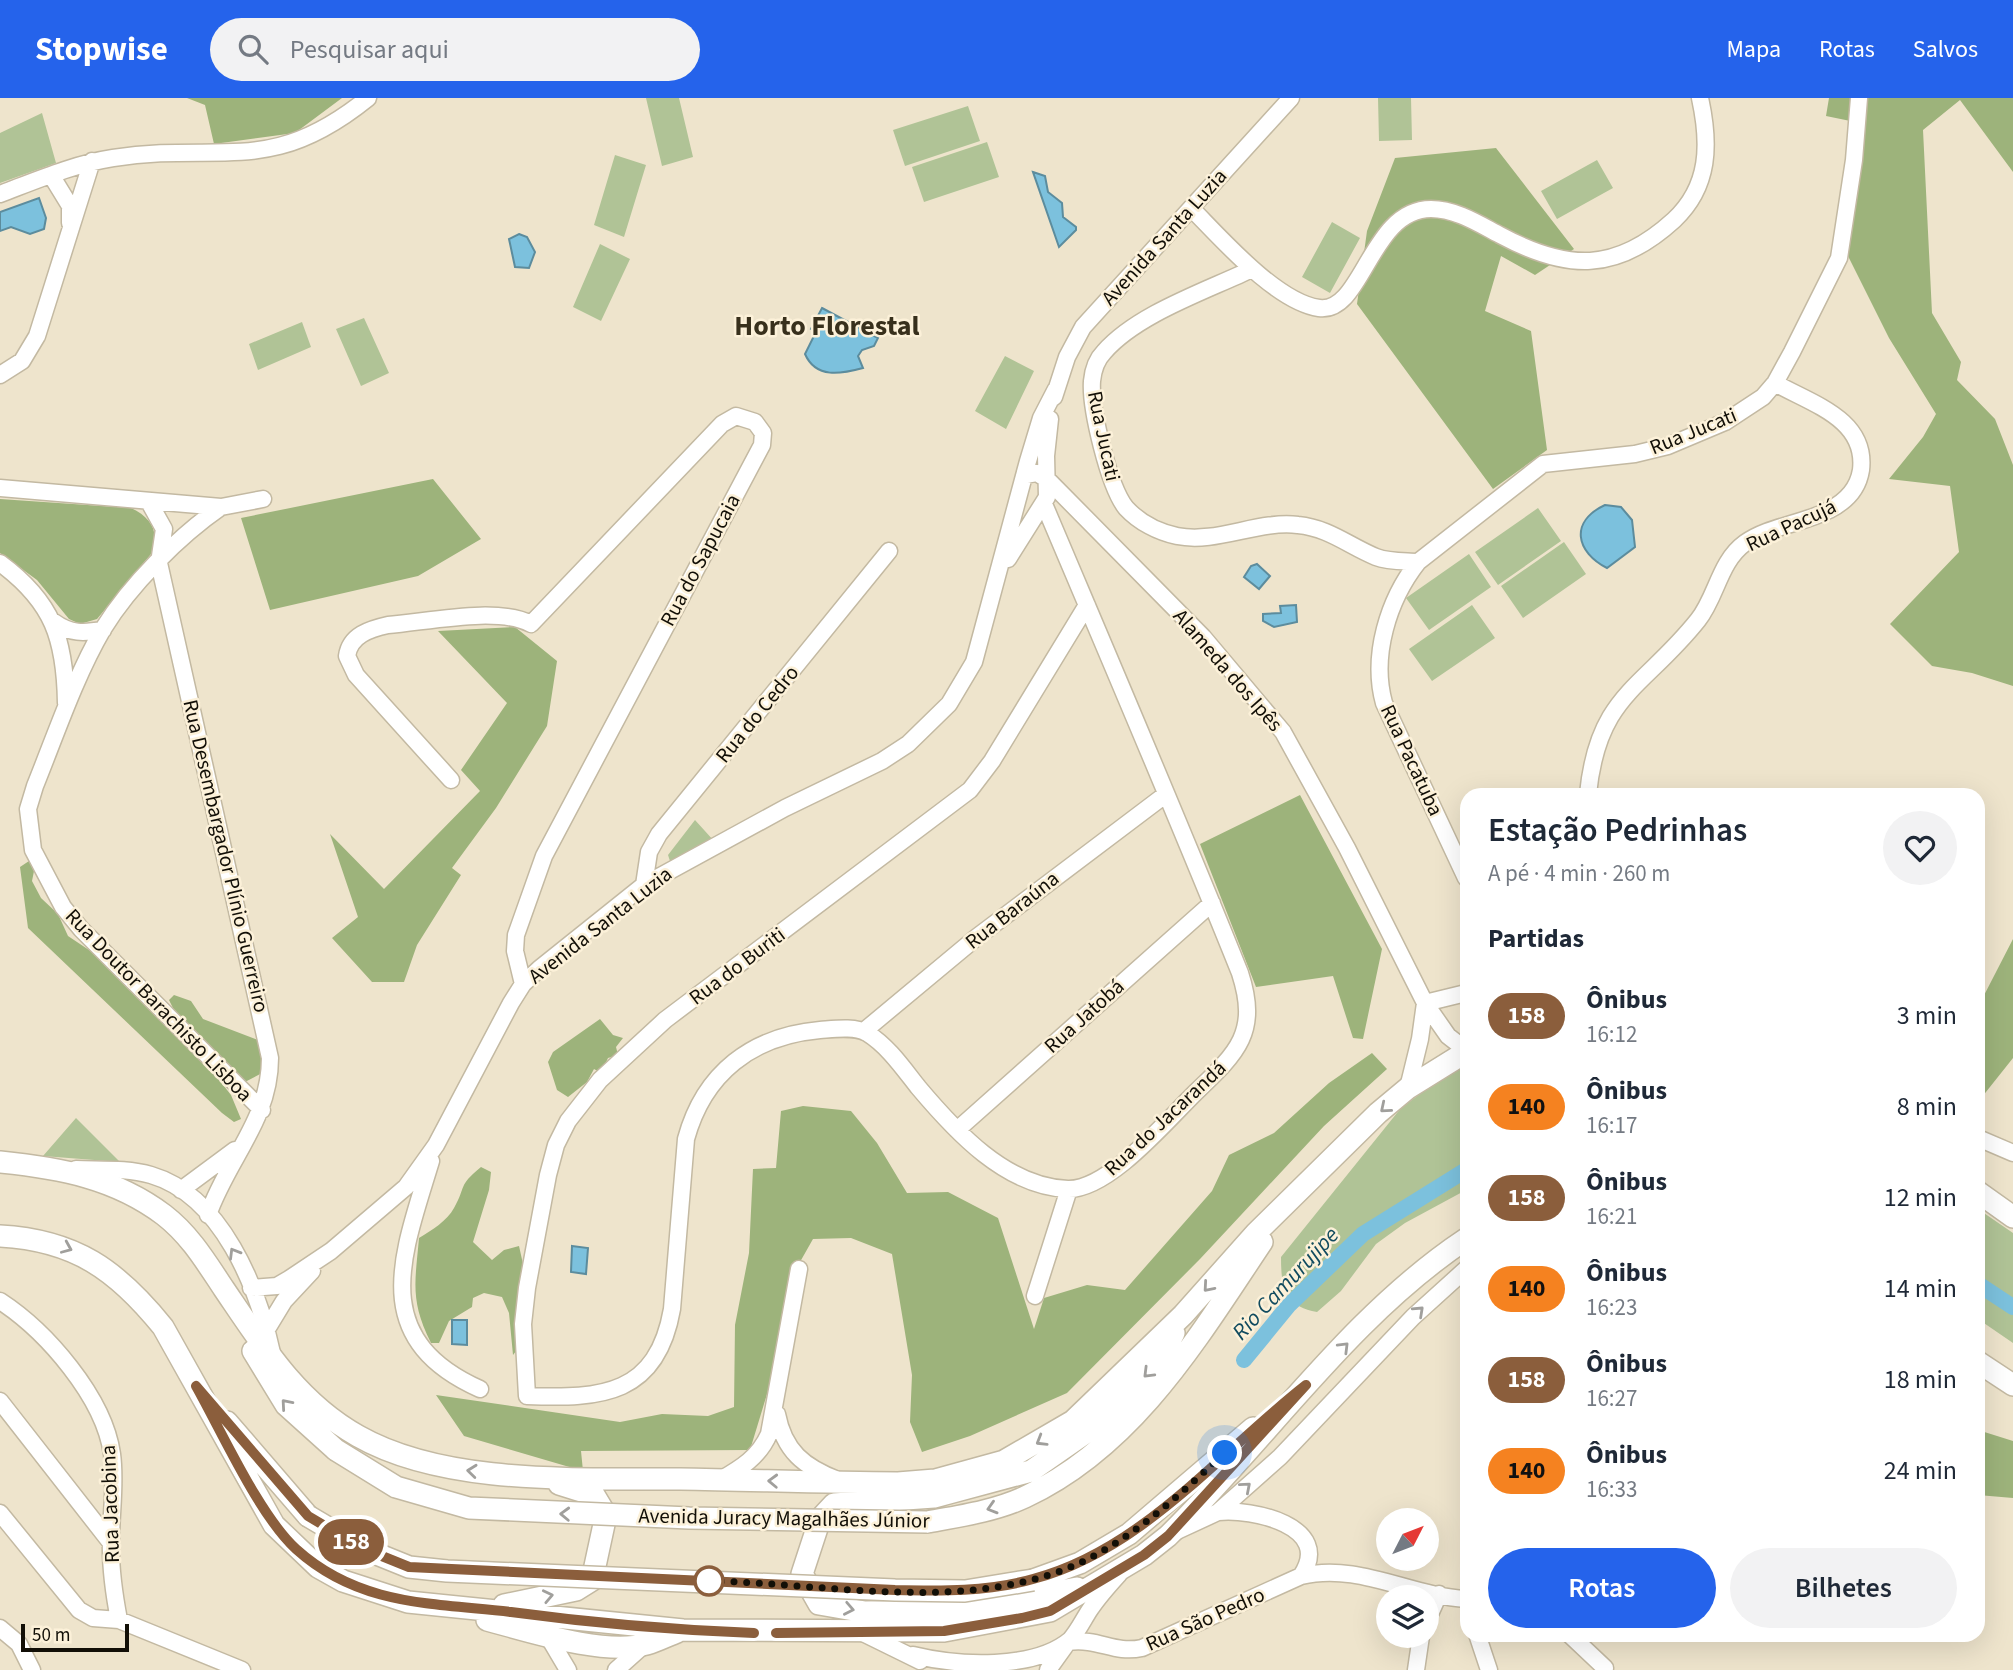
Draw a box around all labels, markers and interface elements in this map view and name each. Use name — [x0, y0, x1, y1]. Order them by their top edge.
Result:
search box — [210, 18, 700, 81]
text: Stopwise — [35, 26, 168, 73]
icon: search — [234, 30, 272, 68]
text: Pesquisar aqui — [290, 31, 449, 68]
text: Mapa — [1726, 32, 1781, 67]
text: Rotas — [1819, 32, 1875, 67]
text: Salvos — [1913, 32, 1978, 67]
street label: Avenida Santa Luzia — [1094, 162, 1234, 312]
district label: Horto Florestal — [734, 306, 920, 346]
street label: Rua Jucati — [1080, 388, 1128, 484]
street label: Rua Jucati — [1645, 400, 1741, 462]
street label: Rua do Sapucaia — [652, 489, 748, 631]
street label: Rua Pacujá — [1741, 491, 1841, 559]
street label: Alameda dos Ipês — [1166, 602, 1290, 738]
street label: Rua do Cedro — [708, 659, 806, 769]
street label: Rua Desembargador Plínio Guerreiro — [175, 697, 277, 1015]
street label: Rua Pacatuba — [1373, 699, 1451, 821]
text: Estação Pedrinhas — [1488, 807, 1747, 854]
button: heart — [1883, 811, 1957, 885]
text: A pé · 4 min · 260 m — [1488, 857, 1670, 890]
street label: Avenida Santa Luzia — [522, 859, 678, 991]
street label: Rua Baraúna — [959, 864, 1065, 956]
street label: Rua Doutor Barachisto Lisboa — [59, 902, 259, 1108]
street label: Rua do Buriti — [682, 920, 792, 1012]
text: Partidas — [1488, 920, 1584, 957]
street label: Rua Jatobá — [1037, 972, 1131, 1060]
text: Ônibus — [1586, 981, 1667, 1018]
text: 3 min — [1897, 997, 1957, 1034]
text: 158 — [1507, 998, 1546, 1033]
text: 16:12 — [1586, 1018, 1637, 1051]
street label: Rua do Jacarandá — [1097, 1053, 1233, 1183]
text: Ônibus — [1586, 1072, 1667, 1109]
text: 8 min — [1897, 1088, 1957, 1125]
text: 140 — [1507, 1089, 1546, 1124]
one-way arrow — [1380, 1099, 1392, 1112]
text: 16:17 — [1586, 1109, 1637, 1142]
text: Ônibus — [1586, 1163, 1667, 1200]
text: 12 min — [1884, 1179, 1957, 1216]
text: 158 — [1507, 1180, 1546, 1215]
text: 16:21 — [1586, 1200, 1637, 1233]
water label: Rio Camurujipe — [1224, 1219, 1347, 1347]
one-way arrow — [59, 1240, 72, 1254]
one-way arrow — [229, 1248, 242, 1261]
text: Ônibus — [1586, 1254, 1667, 1291]
text: 14 min — [1884, 1270, 1957, 1307]
text: 140 — [1507, 1271, 1546, 1306]
one-way arrow — [1204, 1279, 1216, 1292]
text: 16:23 — [1586, 1291, 1637, 1324]
one-way arrow — [1411, 1306, 1424, 1319]
one-way arrow — [1336, 1342, 1349, 1355]
text: Ônibus — [1586, 1345, 1667, 1382]
text: 18 min — [1884, 1361, 1957, 1398]
text: 158 — [1507, 1362, 1546, 1397]
one-way arrow — [1144, 1365, 1157, 1378]
text: 16:27 — [1586, 1382, 1637, 1415]
one-way arrow — [282, 1399, 295, 1411]
one-way arrow — [1036, 1433, 1049, 1446]
your location — [1207, 1435, 1242, 1470]
text: Ônibus — [1586, 1436, 1667, 1473]
street label: Rua Jacobina — [93, 1444, 127, 1564]
text: 24 min — [1884, 1452, 1957, 1489]
text: 140 — [1507, 1453, 1546, 1488]
one-way arrow — [466, 1463, 478, 1478]
one-way arrow — [767, 1473, 777, 1489]
text: 16:33 — [1586, 1473, 1637, 1506]
one-way arrow — [1238, 1483, 1251, 1495]
one-way arrow — [986, 1499, 998, 1514]
street label: Avenida Juracy Magalhães Júnior — [638, 1500, 931, 1536]
one-way arrow — [559, 1506, 570, 1521]
north arrow — [1376, 1508, 1438, 1572]
map controls — [1376, 1508, 1439, 1648]
line badge: 158 — [311, 1519, 391, 1565]
text: 158 — [332, 1524, 370, 1559]
button: Rotas — [1488, 1548, 1716, 1628]
button: Bilhetes — [1730, 1548, 1957, 1628]
unlabelled marker — [694, 1566, 724, 1596]
street label: Rua São Pedro — [1141, 1579, 1269, 1659]
button: layers — [1376, 1585, 1439, 1648]
one-way arrow — [542, 1590, 554, 1605]
one-way arrow — [843, 1601, 855, 1616]
scale bar — [21, 1621, 130, 1653]
text: 50 m — [32, 1622, 70, 1649]

